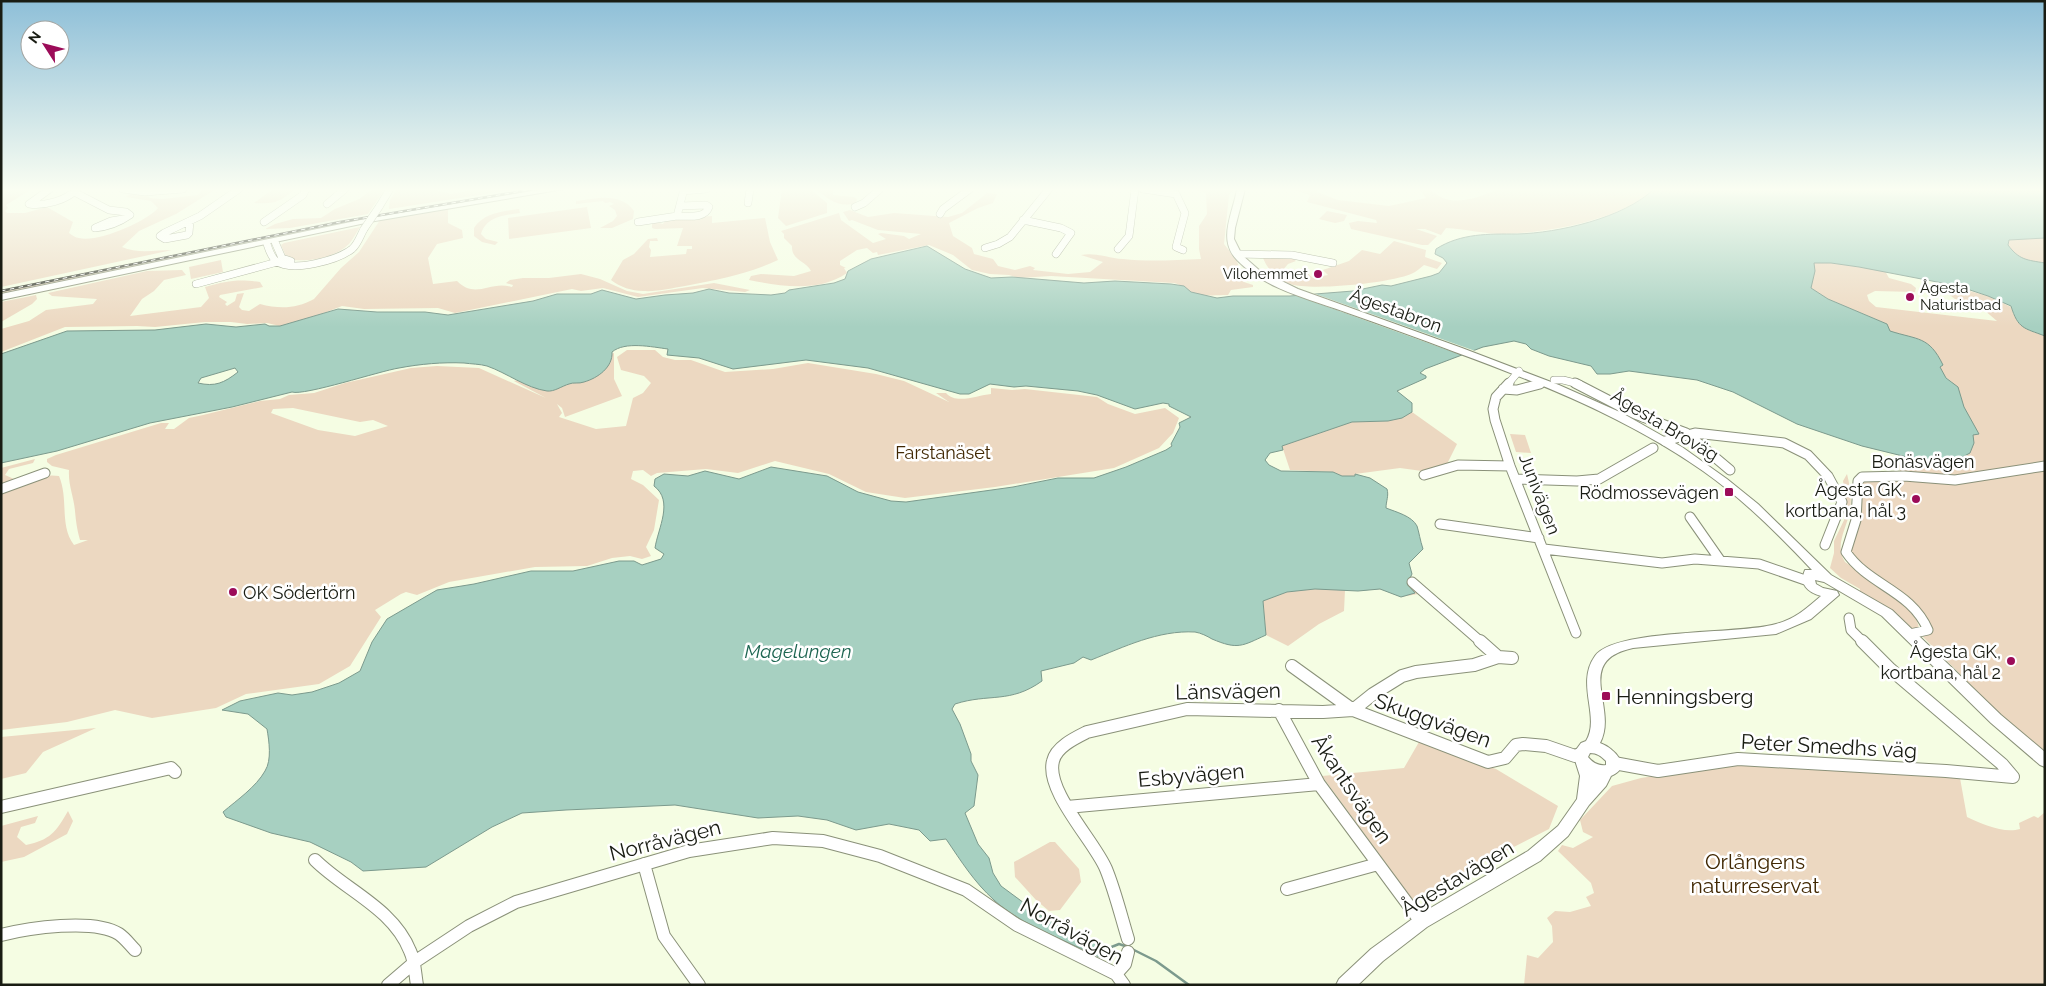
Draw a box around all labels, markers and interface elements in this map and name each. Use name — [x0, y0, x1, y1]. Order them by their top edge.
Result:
north arrow — [20, 20, 70, 70]
text: N — [25, 28, 44, 46]
place label: Vilohemmet — [1223, 265, 1308, 283]
marker: Vilohemmet — [1312, 268, 1324, 280]
place label: Ågesta Naturistbad — [1920, 279, 2001, 314]
street label: Ågestabron — [1347, 283, 1445, 336]
marker: Ågesta Naturistbad — [1904, 291, 1916, 303]
street label: Ågesta Broväg — [1608, 384, 1723, 465]
park label: Farstanäset — [895, 442, 991, 463]
street label: Junivägen — [1515, 451, 1565, 537]
street label: Bonäsvägen — [1872, 451, 1974, 472]
place label: Ågesta GK, kortbana, hål 3 — [1785, 478, 1906, 521]
place label: Rödmossevägen — [1579, 482, 1719, 503]
marker: Rödmossevägen — [1723, 486, 1735, 498]
marker: Ågesta GK, kortbana, hål 3 — [1910, 493, 1922, 505]
place label: OK Södertörn — [243, 582, 356, 603]
marker: OK Södertörn — [227, 586, 239, 598]
water label: Magelungen — [744, 640, 852, 662]
place label: Ågesta GK, kortbana, hål 2 — [1880, 640, 2001, 683]
marker: Ågesta GK, kortbana, hål 2 — [2005, 655, 2017, 667]
street label: Länsvägen — [1175, 678, 1281, 704]
place label: Henningsberg — [1616, 684, 1753, 709]
street label: Skuggvägen — [1371, 687, 1495, 753]
marker: Henningsberg — [1600, 690, 1612, 702]
street label: Peter Smedhs väg — [1740, 729, 1918, 763]
street label: Åkantsvägen — [1306, 730, 1398, 848]
street label: Esbyvägen — [1137, 758, 1245, 792]
street label: Norråvägen — [607, 814, 723, 866]
street label: Ågestavägen — [1396, 834, 1518, 922]
park label: Orlångens naturreservat — [1691, 849, 1820, 898]
street label: Norråvägen — [1016, 892, 1128, 970]

